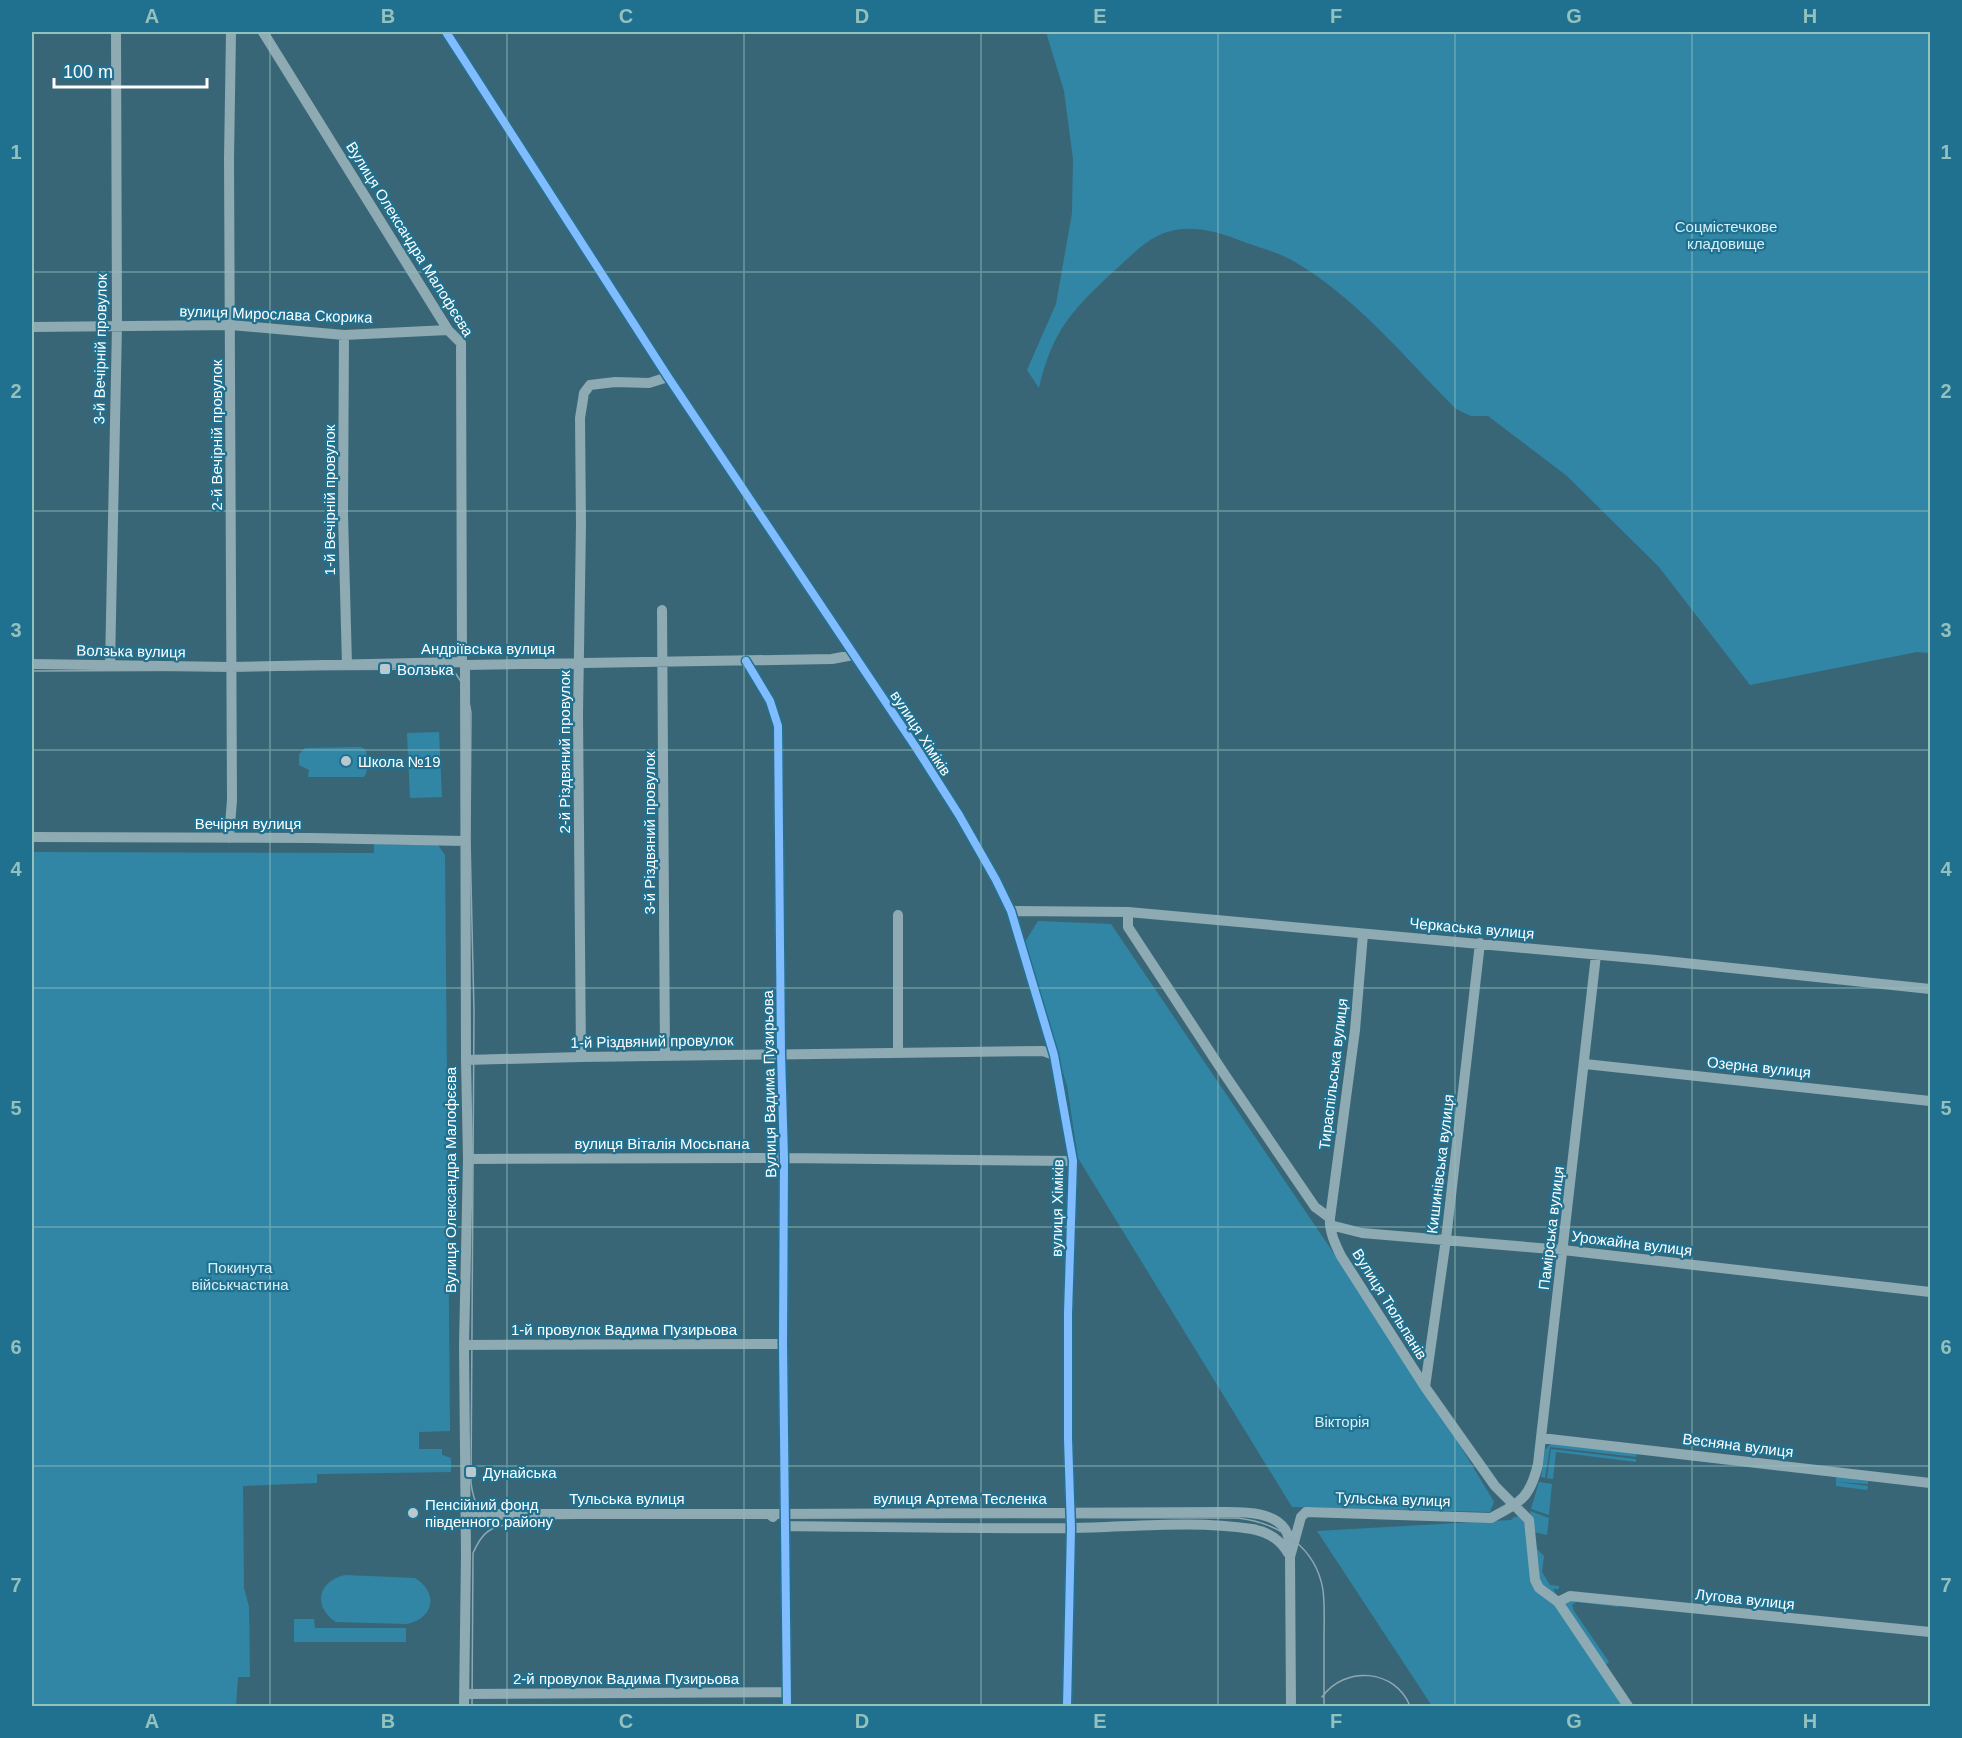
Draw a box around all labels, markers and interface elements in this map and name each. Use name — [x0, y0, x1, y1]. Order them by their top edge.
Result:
text: A — [145, 5, 159, 27]
text: B — [381, 5, 395, 27]
text: C — [619, 5, 633, 27]
text: D — [855, 5, 869, 27]
text: E — [1093, 5, 1107, 27]
text: F — [1330, 5, 1342, 27]
text: G — [1566, 5, 1582, 27]
text: H — [1803, 5, 1817, 27]
scale bar — [54, 51, 207, 89]
text: 100 m — [63, 62, 113, 82]
street label: Вулиця Олександра Малофєєва — [343, 139, 477, 340]
text: 1 — [10, 141, 22, 163]
text: 1 — [1940, 141, 1952, 163]
park label: Соцмістечкове кладовище — [1675, 218, 1777, 252]
street label: 3-й Вечірній провулок — [90, 273, 110, 425]
street label: вулиця Мирослава Скорика — [179, 302, 373, 326]
street label: 2-й Вечірній провулок — [208, 359, 225, 510]
text: 2 — [10, 380, 22, 402]
text: 2 — [1940, 380, 1952, 402]
street label: 1-й Вечірній провулок — [321, 424, 338, 575]
text: 3 — [10, 619, 22, 641]
text: 3 — [1940, 619, 1952, 641]
street label: Андріївська вулиця — [421, 640, 555, 657]
street label: Волзька вулиця — [76, 642, 186, 660]
place label: Волзька — [397, 661, 454, 678]
marker: Волзька — [378, 662, 392, 676]
street label: 2-й Різдвяний провулок — [556, 670, 573, 834]
street label: вулиця Хіміків — [887, 687, 955, 779]
street label: 3-й Різдвяний провулок — [641, 751, 658, 915]
place label: Школа №19 — [358, 753, 441, 770]
marker: Школа №19 — [339, 754, 353, 768]
street label: Вечірня вулиця — [195, 815, 301, 832]
text: 4 — [10, 858, 22, 880]
text: 4 — [1940, 858, 1952, 880]
street label: Черкаська вулиця — [1409, 914, 1535, 942]
street label: Вулиця Вадима Пузирьова — [759, 989, 779, 1178]
street label: Тираспільська вулиця — [1315, 997, 1351, 1151]
street label: 1-й Різдвяний провулок — [570, 1031, 734, 1051]
street label: Озерна вулиця — [1706, 1053, 1812, 1081]
street label: Вулиця Олександра Малофєєва — [442, 1066, 459, 1293]
street label: Кишинівська вулиця — [1423, 1093, 1457, 1235]
text: 5 — [10, 1097, 22, 1119]
text: 5 — [1940, 1097, 1952, 1119]
street label: вулиця Віталія Мосьпана — [575, 1135, 750, 1152]
street label: вулиця Хіміків — [1048, 1159, 1066, 1257]
street label: Памірська вулиця — [1535, 1165, 1567, 1291]
street label: Урожайна вулиця — [1571, 1227, 1693, 1259]
street label: Вулиця Тюльпанів — [1349, 1246, 1431, 1362]
park label: Покинута військчастина — [191, 1259, 289, 1293]
street label: 1-й провулок Вадима Пузирьова — [511, 1321, 738, 1338]
text: 6 — [10, 1336, 22, 1358]
text: 6 — [1940, 1336, 1952, 1358]
park label: Вікторія — [1315, 1413, 1369, 1430]
street label: Весняна вулиця — [1682, 1430, 1794, 1460]
place label: Дунайська — [483, 1464, 557, 1481]
marker: Дунайська — [464, 1465, 478, 1479]
street label: Тульська вулиця — [1335, 1488, 1451, 1510]
street label: Тульська вулиця — [569, 1490, 685, 1507]
street label: вулиця Артема Тесленка — [873, 1490, 1047, 1507]
place label: Пенсійний фонд південного району — [425, 1496, 554, 1530]
marker: Пенсійний фонд південного району — [406, 1506, 420, 1520]
text: 7 — [10, 1574, 22, 1596]
text: 7 — [1940, 1574, 1952, 1596]
street label: Лугова вулиця — [1694, 1585, 1796, 1613]
street label: 2-й провулок Вадима Пузирьова — [513, 1670, 740, 1687]
text: A — [145, 1710, 159, 1732]
text: B — [381, 1710, 395, 1732]
text: C — [619, 1710, 633, 1732]
text: D — [855, 1710, 869, 1732]
text: E — [1093, 1710, 1107, 1732]
text: F — [1330, 1710, 1342, 1732]
text: G — [1566, 1710, 1582, 1732]
text: H — [1803, 1710, 1817, 1732]

